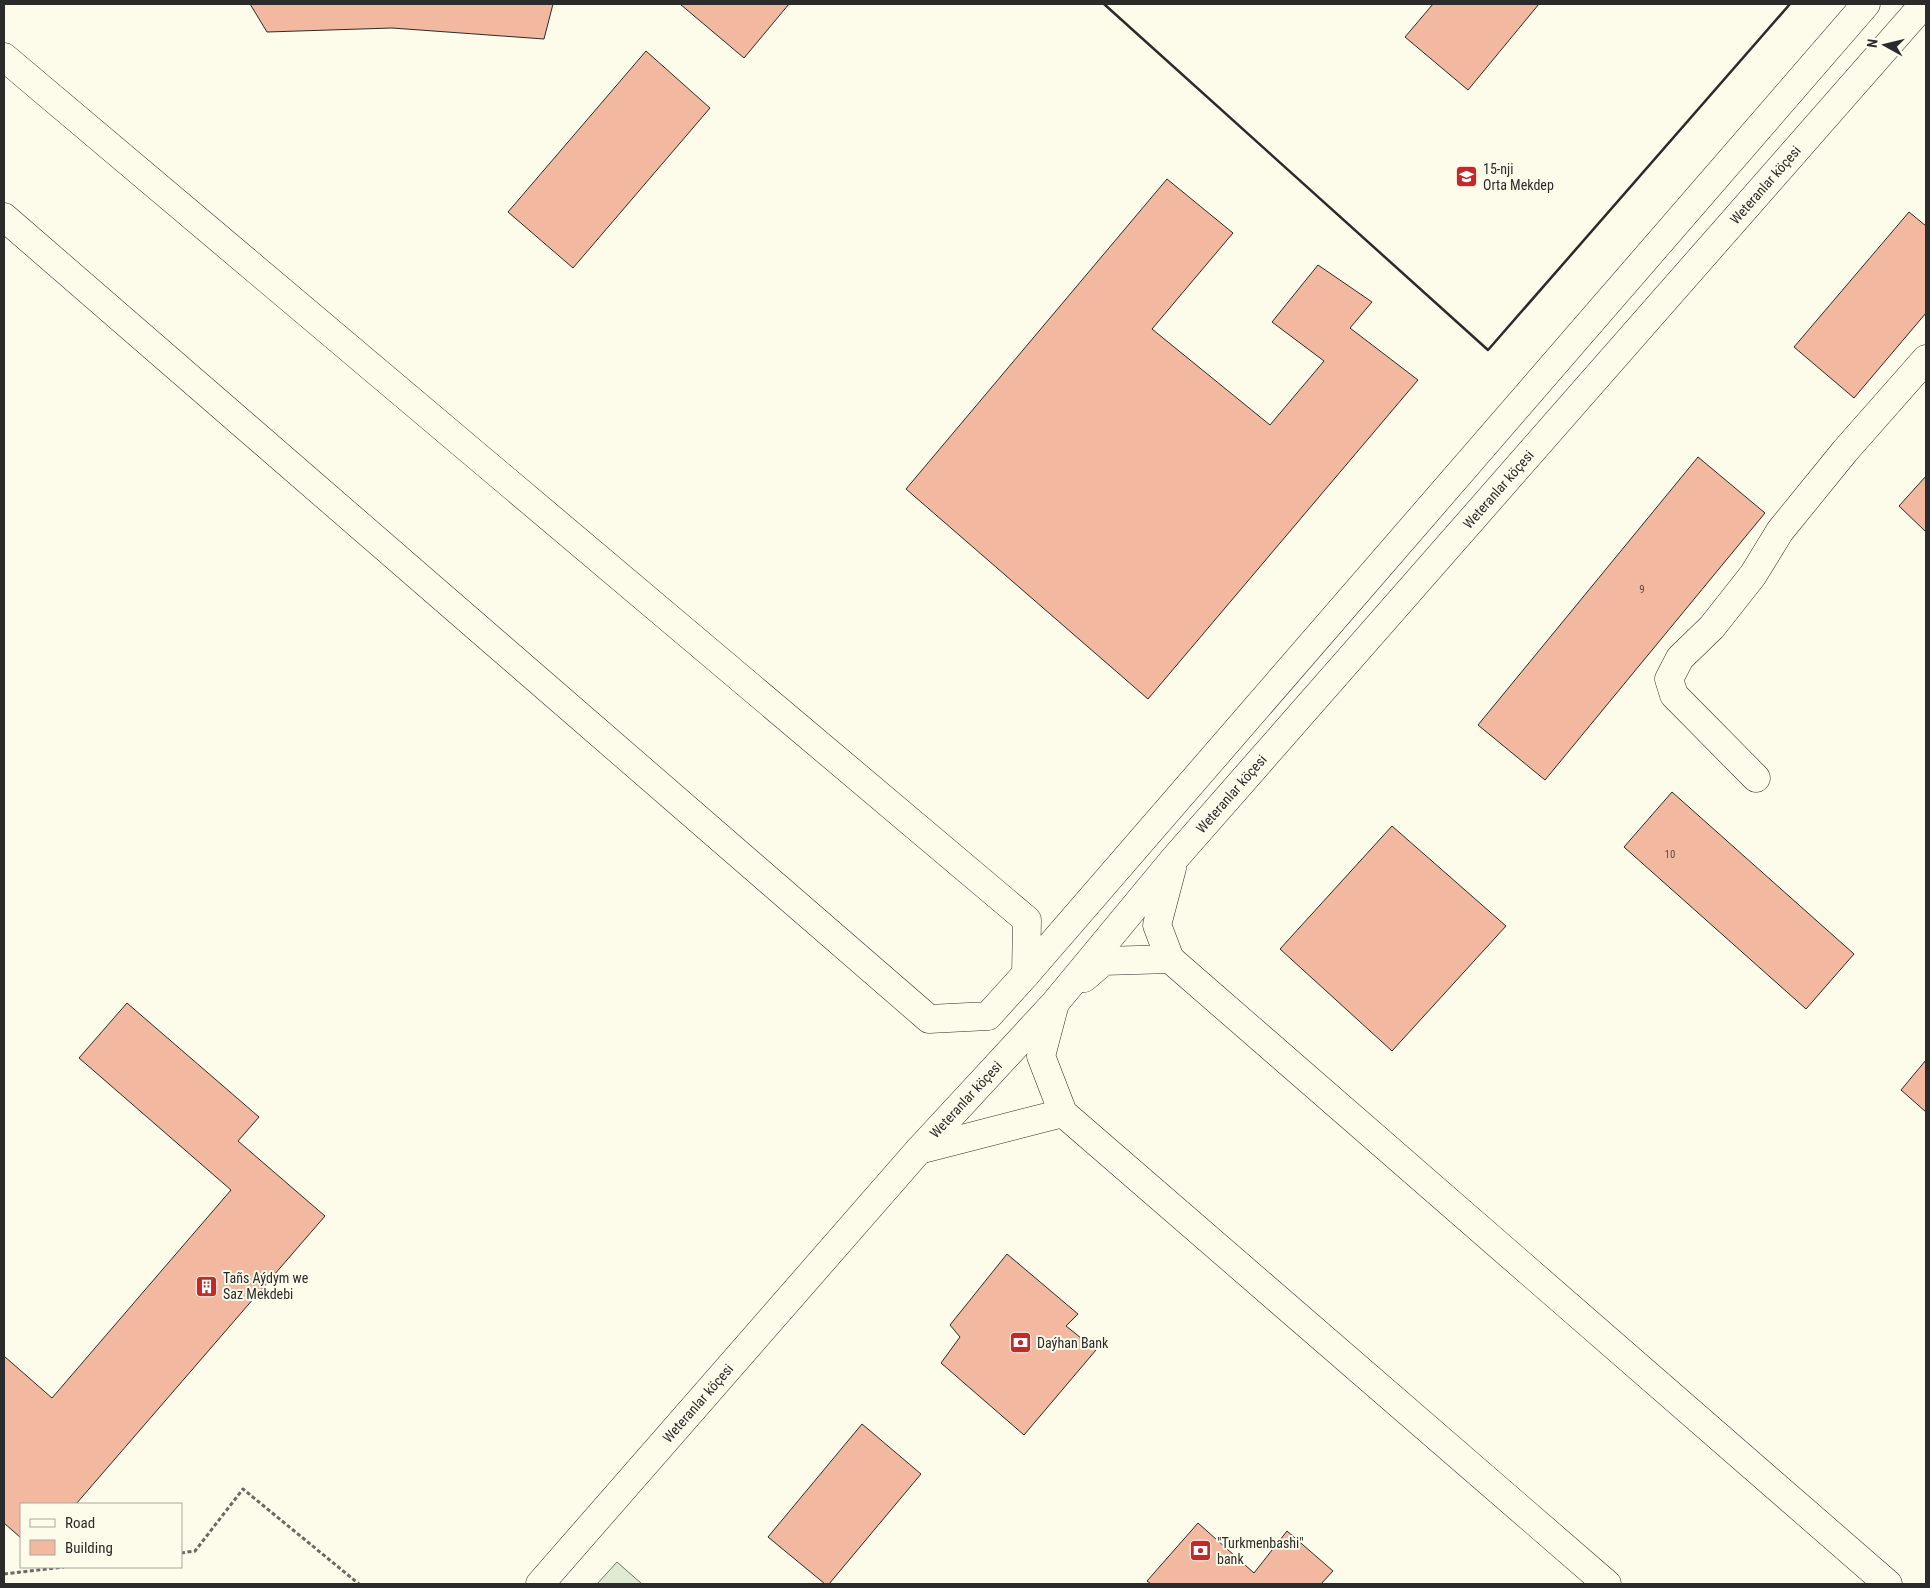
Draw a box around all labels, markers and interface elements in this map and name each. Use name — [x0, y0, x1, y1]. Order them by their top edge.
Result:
north arrow — [1860, 20, 1910, 70]
text: N — [1864, 38, 1881, 49]
street label: Weteranlar köçesi — [1727, 143, 1804, 227]
place label: 15-nji Orta Mekdep — [1483, 161, 1554, 193]
school or university icon: 15-nji Orta Mekdep — [1455, 165, 1479, 189]
street label: Weteranlar köçesi — [1460, 447, 1537, 532]
house number: 9 — [1639, 583, 1645, 596]
street label: Weteranlar köçesi — [1193, 751, 1270, 836]
house number: 10 — [1665, 848, 1675, 861]
street label: Weteranlar köçesi — [926, 1058, 1005, 1141]
place label: Tañs Aýdym we Saz Mekdebi — [223, 1270, 309, 1302]
building icon: Tañs Aýdym we Saz Mekdebi — [195, 1274, 219, 1298]
bank icon: Daýhan Bank — [1009, 1331, 1033, 1355]
place label: Daýhan Bank — [1037, 1335, 1109, 1351]
street label: Weteranlar köçesi — [659, 1361, 736, 1446]
legend — [20, 1503, 182, 1568]
text: Road — [65, 1514, 95, 1532]
place label: "Turkmenbashi" bank — [1217, 1535, 1304, 1567]
text: Building — [65, 1539, 113, 1557]
bank icon: "Turkmenbashi" bank — [1189, 1539, 1213, 1563]

